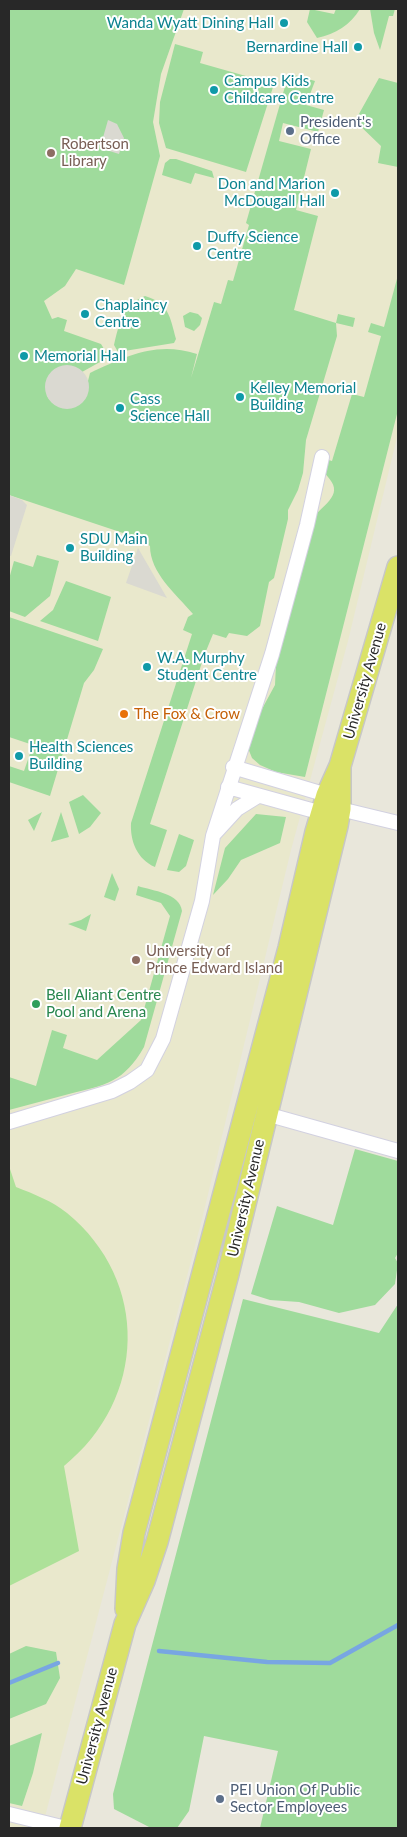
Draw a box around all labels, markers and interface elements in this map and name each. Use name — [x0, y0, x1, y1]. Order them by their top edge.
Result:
place label: Wanda Wyatt Dining Hall — [107, 14, 274, 32]
marker: Wanda Wyatt Dining Hall — [278, 17, 290, 29]
place label: Bernardine Hall — [246, 38, 348, 56]
marker: Bernardine Hall — [352, 41, 364, 53]
place label: Campus Kids Childcare Centre — [224, 72, 334, 107]
marker: Campus Kids Childcare Centre — [208, 84, 220, 96]
place label: President's Office — [300, 113, 371, 148]
marker: President's Office — [284, 125, 296, 137]
place label: Robertson Library — [61, 135, 129, 170]
marker: Robertson Library — [45, 147, 57, 159]
place label: Don and Marion McDougall Hall — [218, 175, 325, 210]
marker: Don and Marion McDougall Hall — [329, 187, 341, 199]
place label: Duffy Science Centre — [207, 228, 298, 263]
marker: Duffy Science Centre — [191, 240, 203, 252]
place label: Chaplaincy Centre — [95, 296, 167, 331]
marker: Chaplaincy Centre — [79, 308, 91, 320]
place label: Memorial Hall — [34, 347, 126, 365]
marker: Memorial Hall — [18, 350, 30, 362]
place label: Kelley Memorial Building — [250, 379, 356, 414]
place label: Cass Science Hall — [130, 390, 210, 425]
marker: Kelley Memorial Building — [234, 391, 246, 403]
marker: Cass Science Hall — [114, 402, 126, 414]
place label: SDU Main Building — [80, 530, 148, 565]
marker: SDU Main Building — [64, 542, 76, 554]
street label: University Avenue — [340, 621, 390, 741]
place label: W.A. Murphy Student Centre — [157, 649, 257, 684]
marker: W.A. Murphy Student Centre — [141, 661, 153, 673]
place label: The Fox & Crow — [134, 705, 240, 723]
marker: The Fox & Crow — [118, 708, 130, 720]
place label: Health Sciences Building — [29, 738, 133, 773]
marker: Health Sciences Building — [13, 750, 25, 762]
place label: University of Prince Edward Island — [146, 942, 283, 977]
marker: University of Prince Edward Island — [130, 954, 142, 966]
place label: Bell Aliant Centre Pool and Arena — [46, 986, 161, 1021]
marker: Bell Aliant Centre Pool and Arena — [30, 998, 42, 1010]
street label: University Avenue — [224, 1137, 268, 1259]
street label: University Avenue — [73, 1666, 121, 1786]
place label: PEI Union Of Public Sector Employees — [230, 1781, 360, 1816]
marker: PEI Union Of Public Sector Employees — [214, 1793, 226, 1805]

